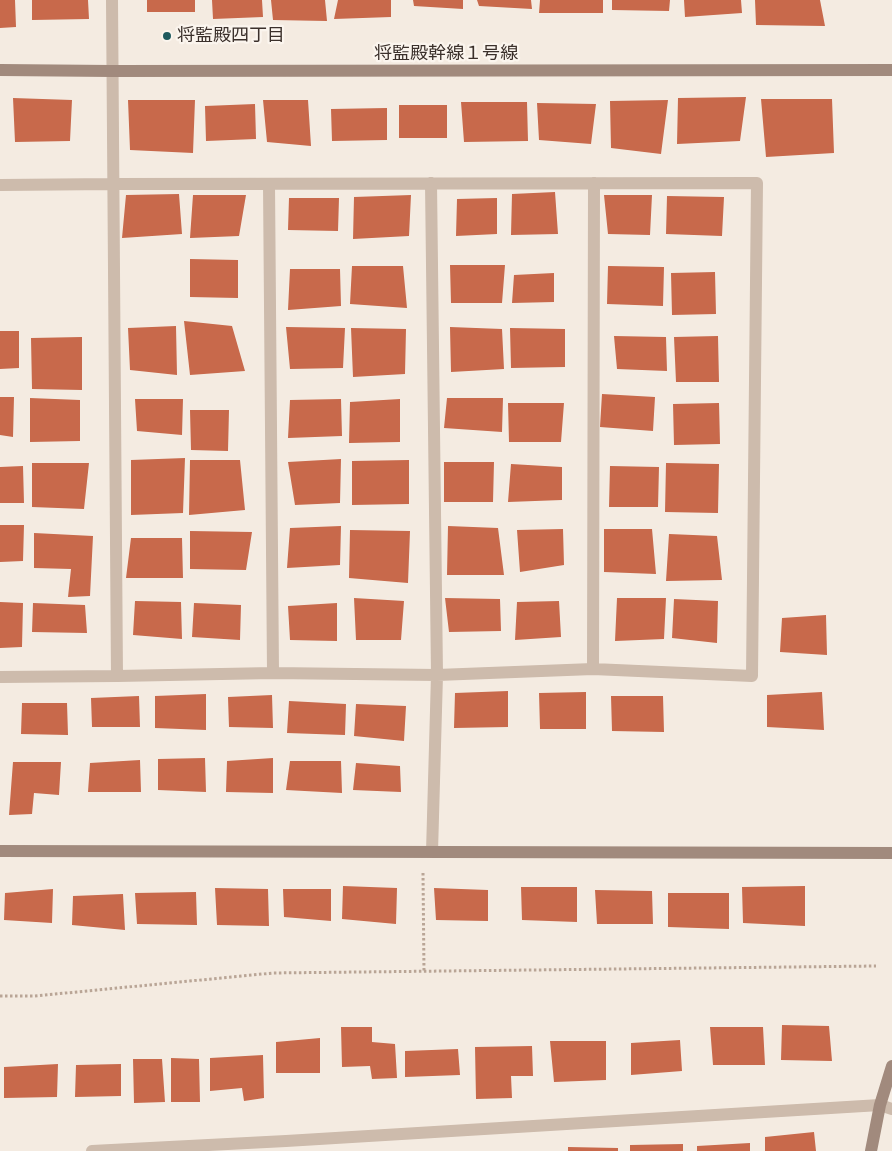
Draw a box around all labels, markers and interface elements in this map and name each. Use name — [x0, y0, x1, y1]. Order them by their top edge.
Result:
place label: 将監殿四丁目 — [177, 25, 285, 47]
marker: 将監殿四丁目 — [161, 30, 173, 42]
street label: 将監殿幹線１号線 — [374, 43, 518, 65]

